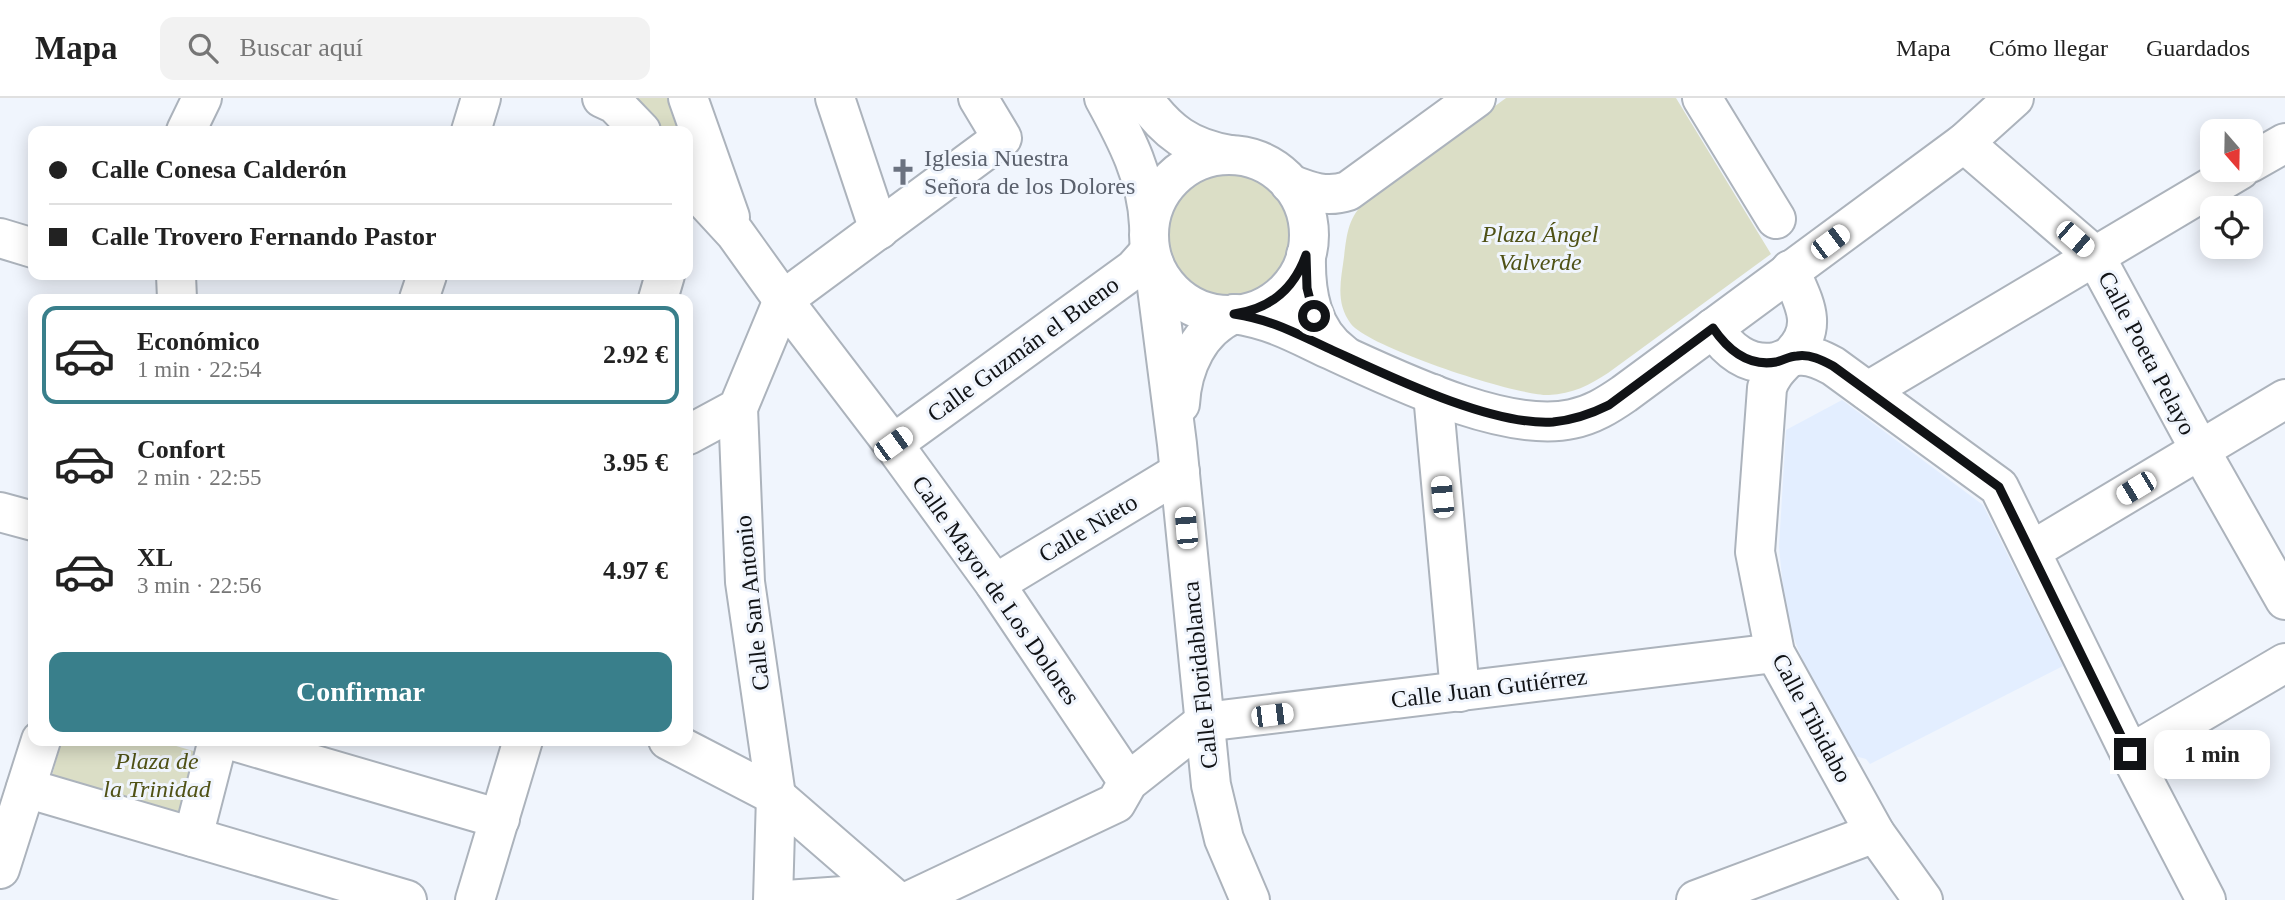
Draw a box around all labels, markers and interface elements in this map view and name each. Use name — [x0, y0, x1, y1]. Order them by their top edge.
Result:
search box — [160, 17, 650, 80]
icon: search — [184, 29, 222, 67]
text: Mapa — [35, 30, 118, 66]
text: Buscar aquí — [240, 33, 363, 62]
text: Mapa — [1896, 35, 1951, 61]
text: Cómo llegar — [1989, 35, 2108, 61]
text: Guardados — [2146, 35, 2250, 61]
north arrow — [2200, 119, 2263, 182]
map controls — [2200, 119, 2263, 259]
place label: Iglesia Nuestra Señora de los Dolores — [924, 145, 1135, 199]
text: Calle Conesa Calderón — [91, 155, 347, 184]
church icon: Iglesia Nuestra Señora de los Dolores — [888, 157, 918, 187]
button: locate — [2200, 196, 2263, 259]
car — [2053, 217, 2098, 261]
park label: Plaza Ángel Valverde — [1481, 221, 1599, 275]
car — [1807, 221, 1854, 263]
text: Calle Trovero Fernando Pastor — [91, 222, 436, 251]
street label: Calle Poeta Pelayo — [2093, 267, 2201, 439]
street label: Calle Guzmán el Bueno — [922, 271, 1124, 427]
route start — [1298, 300, 1330, 332]
icon: car — [53, 324, 116, 387]
text: Económico — [137, 327, 260, 356]
text: 2.92 € — [603, 340, 668, 369]
text: 1 min · 22:54 — [137, 357, 262, 382]
car — [870, 423, 917, 465]
icon: car — [53, 432, 116, 495]
text: Confort — [137, 435, 225, 464]
text: 3.95 € — [603, 448, 668, 477]
text: 2 min · 22:55 — [137, 465, 262, 490]
car — [2113, 468, 2160, 508]
street label: Calle Mayor de Los Dolores — [907, 471, 1085, 709]
car — [1430, 475, 1455, 519]
street label: Calle Nieto — [1034, 489, 1142, 567]
car — [1174, 506, 1199, 550]
street label: Calle San Antonio — [730, 514, 774, 692]
icon: car — [53, 540, 116, 603]
text: XL — [137, 543, 173, 572]
text: 4.97 € — [603, 556, 668, 585]
text: 3 min · 22:56 — [137, 573, 262, 598]
street label: Calle Floridablanca — [1177, 580, 1223, 770]
street label: Calle Tibidabo — [1767, 649, 1857, 787]
button: Confirmar — [49, 652, 672, 732]
street label: Calle Juan Gutiérrez — [1390, 663, 1588, 713]
car — [1250, 702, 1295, 728]
callout: 1 min — [2154, 730, 2270, 778]
route end — [2114, 738, 2146, 770]
text: 1 min — [2184, 742, 2240, 767]
park label: Plaza de la Trinidad — [103, 748, 212, 802]

